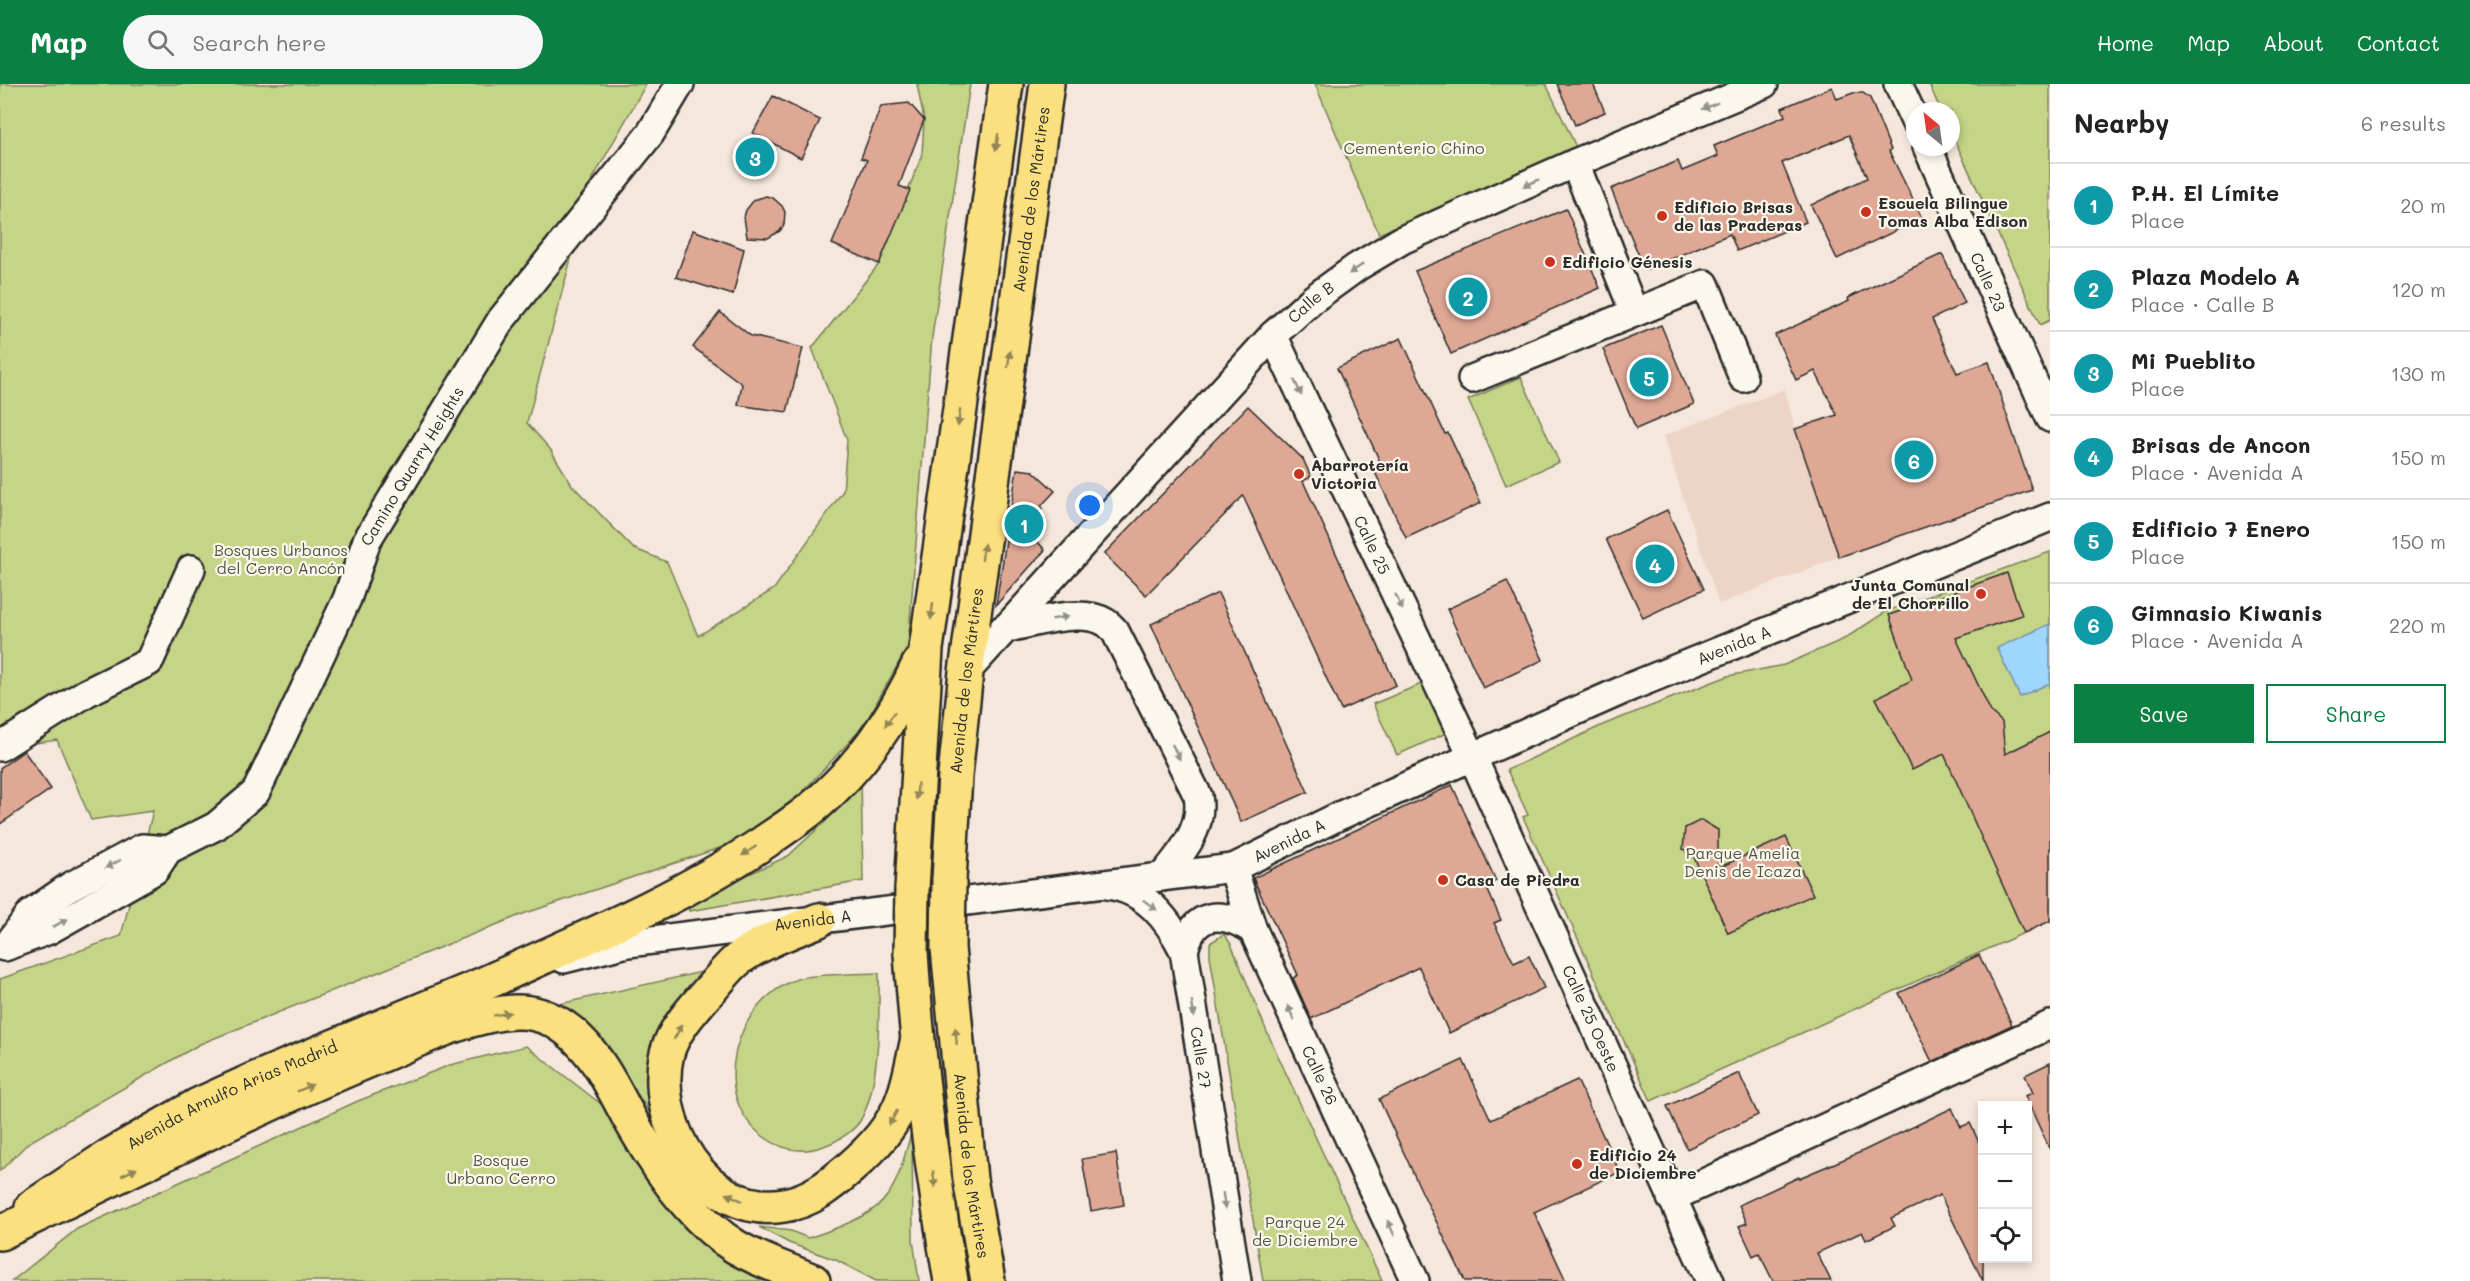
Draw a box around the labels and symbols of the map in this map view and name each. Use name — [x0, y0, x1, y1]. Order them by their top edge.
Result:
one-way arrow — [1702, 102, 1719, 111]
north arrow — [1906, 102, 1960, 156]
street label: Avenida de los Mártires — [1007, 105, 1054, 293]
one-way arrow — [993, 133, 1002, 152]
pin: 3 — [736, 134, 774, 180]
park label: Cementerio Chino — [1343, 137, 1485, 158]
one-way arrow — [1522, 178, 1539, 187]
place label: Escuela Bilingue Tomas Alba Edison — [1878, 192, 2028, 231]
place label: Edificio Brisas de las Praderas — [1674, 196, 1802, 235]
marker: Escuela Bilingue Tomas Alba Edison — [1859, 205, 1873, 219]
marker: Edificio Brisas de las Praderas — [1655, 209, 1669, 223]
street label: Calle 23 — [1966, 249, 2011, 314]
place label: Edificio Génesis — [1562, 251, 1693, 272]
marker: Edificio Génesis — [1543, 255, 1557, 269]
one-way arrow — [1348, 263, 1365, 274]
pin: 2 — [1448, 274, 1488, 320]
street label: Calle B — [1283, 276, 1338, 327]
one-way arrow — [1004, 349, 1014, 368]
pin: 5 — [1630, 354, 1668, 400]
one-way arrow — [1294, 379, 1303, 396]
street label: Camino Quarry Heights — [355, 382, 468, 549]
one-way arrow — [954, 409, 963, 428]
pin: 6 — [1894, 438, 1934, 482]
place label: Abarrotería Victoria — [1311, 454, 1409, 493]
marker: Abarrotería Victoria — [1292, 467, 1306, 481]
your location — [1075, 491, 1104, 520]
pin: 1 — [1004, 502, 1044, 546]
street label: Calle 25 — [1350, 512, 1395, 577]
park label: Bosques Urbanos del Cerro Ancón — [214, 539, 348, 578]
one-way arrow — [978, 542, 987, 561]
pin: 4 — [1636, 542, 1674, 586]
place label: Junta Comunal de El Chorrillo — [1851, 574, 1969, 613]
street label: Avenida de los Mártires — [944, 587, 987, 775]
marker: Junta Comunal de El Chorrillo — [1974, 587, 1988, 601]
one-way arrow — [1395, 593, 1404, 610]
one-way arrow — [927, 602, 936, 621]
one-way arrow — [1051, 613, 1070, 622]
street label: Avenida A — [1694, 620, 1774, 669]
one-way arrow — [884, 711, 896, 727]
one-way arrow — [1171, 744, 1181, 761]
one-way arrow — [913, 782, 922, 801]
street label: Avenida A — [1249, 813, 1328, 867]
park label: Parque Amelia Denis de Icaza — [1684, 842, 1802, 881]
one-way arrow — [741, 846, 757, 857]
one-way arrow — [104, 859, 121, 869]
place label: Casa de Piedra — [1455, 869, 1580, 890]
marker: Casa de Piedra — [1436, 873, 1450, 887]
one-way arrow — [1142, 898, 1157, 910]
street label: Avenida A — [773, 904, 853, 935]
one-way arrow — [52, 918, 69, 928]
street label: Calle 25 Oeste — [1558, 962, 1625, 1075]
one-way arrow — [1189, 999, 1198, 1018]
one-way arrow — [1285, 1004, 1295, 1022]
one-way arrow — [493, 1009, 512, 1018]
one-way arrow — [673, 1023, 683, 1040]
street label: Calle 27 — [1186, 1025, 1217, 1090]
one-way arrow — [951, 1026, 961, 1045]
street label: Avenida Arnulfo Arias Madrid — [123, 1035, 340, 1154]
street label: Calle 26 — [1298, 1042, 1343, 1108]
street label: Avenida de los Mártires — [950, 1072, 995, 1260]
one-way arrow — [296, 1084, 313, 1093]
one-way arrow — [888, 1110, 898, 1127]
place label: Edificio 24 de Diciembre — [1589, 1144, 1697, 1183]
park label: Bosque Urbano Cerro — [446, 1149, 556, 1188]
marker: Edificio 24 de Diciembre — [1570, 1157, 1584, 1171]
one-way arrow — [120, 1167, 137, 1176]
one-way arrow — [929, 1169, 939, 1188]
one-way arrow — [725, 1192, 743, 1202]
one-way arrow — [1219, 1192, 1228, 1211]
park label: Parque 24 de Diciembre — [1252, 1211, 1358, 1250]
one-way arrow — [1386, 1218, 1396, 1236]

